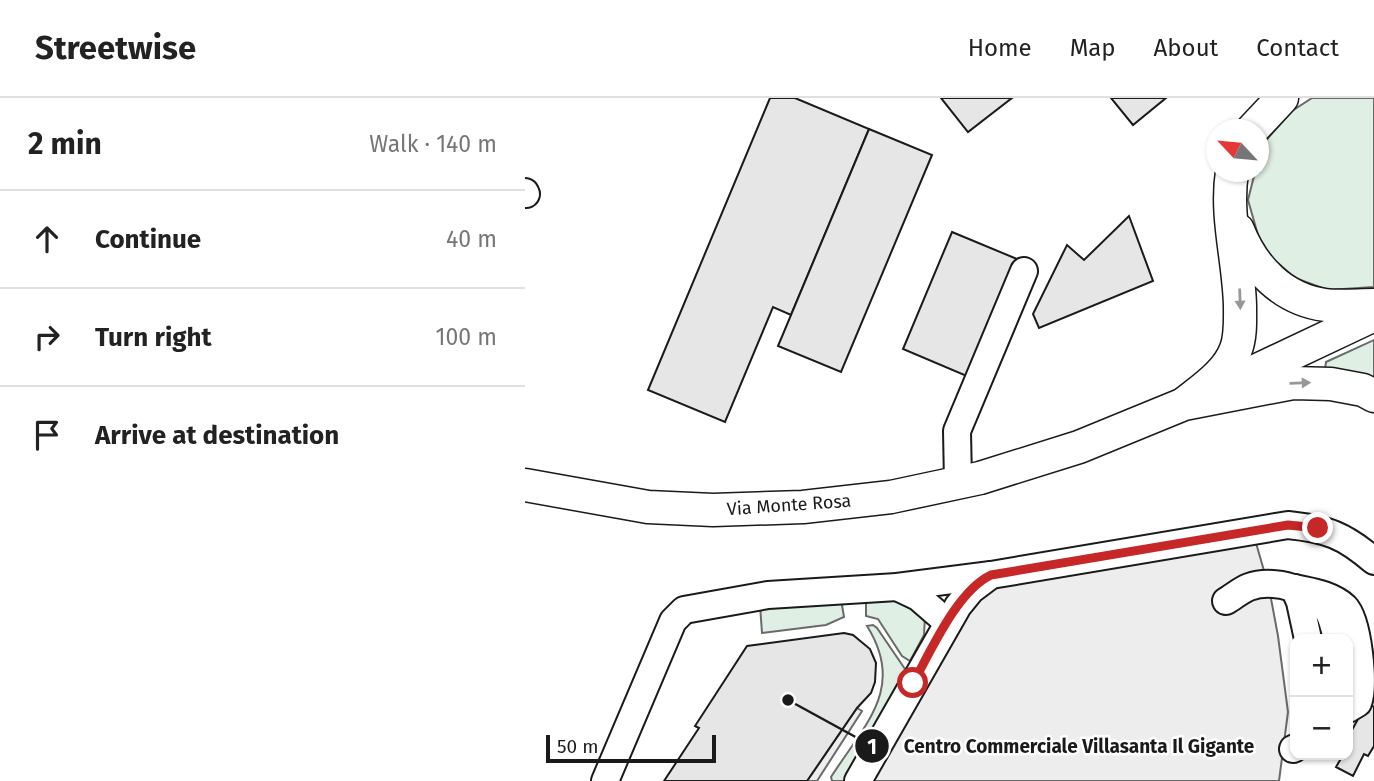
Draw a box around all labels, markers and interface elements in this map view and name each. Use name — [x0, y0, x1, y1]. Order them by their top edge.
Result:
text: Streetwise — [35, 28, 196, 68]
text: Home — [968, 34, 1032, 62]
text: Map — [1070, 34, 1116, 62]
text: About — [1154, 34, 1218, 62]
text: Contact — [1256, 34, 1339, 62]
north arrow — [1206, 119, 1269, 182]
text: 2 min — [28, 126, 102, 162]
text: Walk · 140 m — [369, 130, 497, 158]
icon: ahead — [28, 220, 66, 258]
text: Continue — [95, 224, 201, 255]
text: 40 m — [446, 225, 497, 253]
one-way arrow — [1234, 288, 1245, 310]
icon: right — [28, 318, 66, 356]
text: Turn right — [95, 322, 212, 353]
text: 100 m — [436, 323, 497, 351]
one-way arrow — [1289, 378, 1311, 389]
icon: arrive — [28, 416, 66, 454]
text: Arrive at destination — [95, 420, 339, 451]
street label: Via Monte Rosa — [726, 490, 852, 520]
route end — [1302, 512, 1333, 543]
map controls — [1290, 634, 1353, 760]
button: + — [1290, 634, 1353, 697]
route start — [897, 667, 928, 698]
button: − — [1290, 697, 1353, 760]
callout: Centro Commerciale Villasanta Il Gigante — [855, 726, 1268, 766]
scale bar — [546, 732, 716, 764]
text: 1 — [867, 734, 877, 760]
text: 50 m — [557, 735, 598, 758]
text: Centro Commerciale Villasanta Il Gigante — [904, 735, 1254, 758]

